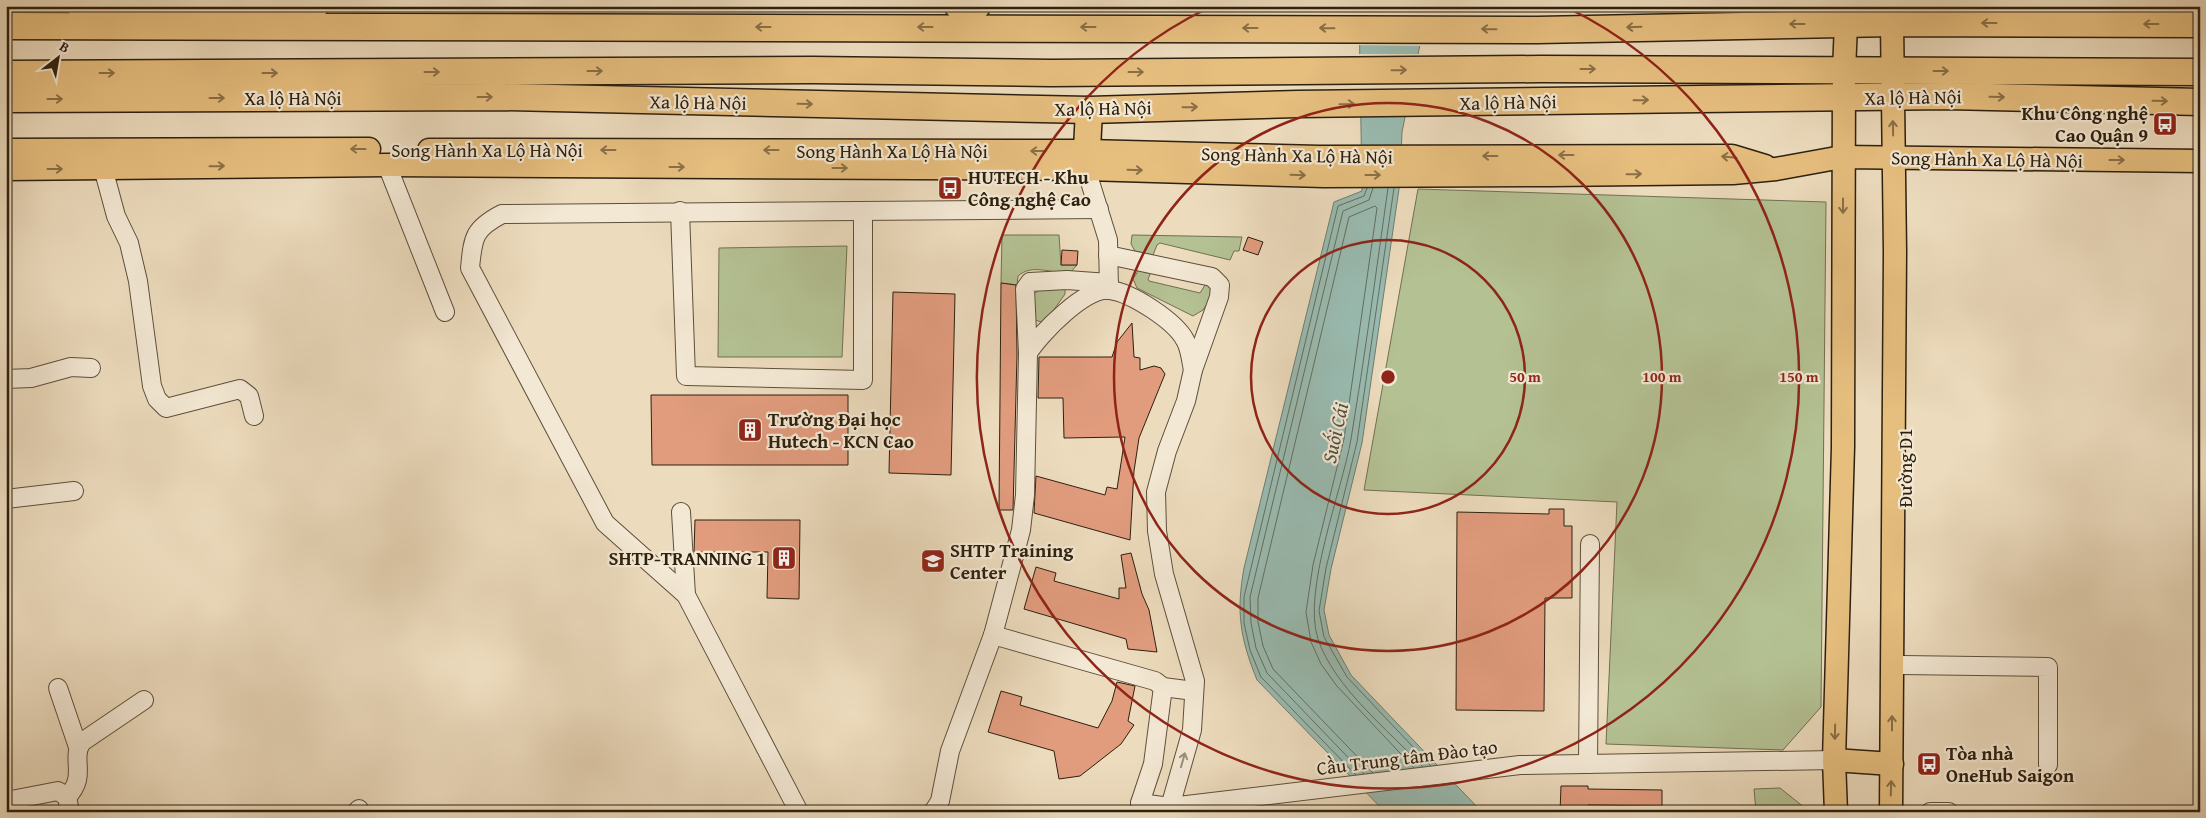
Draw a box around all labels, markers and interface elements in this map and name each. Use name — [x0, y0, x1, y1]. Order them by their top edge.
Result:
one-way arrow — [1981, 18, 1997, 28]
one-way arrow — [1789, 19, 1806, 29]
one-way arrow — [2143, 19, 2160, 29]
one-way arrow — [755, 22, 771, 32]
one-way arrow — [917, 22, 934, 32]
one-way arrow — [1080, 22, 1096, 32]
one-way arrow — [1627, 22, 1643, 32]
one-way arrow — [1242, 23, 1258, 33]
one-way arrow — [1319, 23, 1336, 33]
one-way arrow — [1482, 25, 1498, 34]
north arrow — [32, 32, 82, 82]
text: B — [56, 36, 74, 58]
one-way arrow — [1580, 64, 1596, 74]
one-way arrow — [1391, 65, 1407, 75]
one-way arrow — [586, 66, 603, 76]
one-way arrow — [1932, 66, 1949, 76]
one-way arrow — [424, 67, 440, 77]
one-way arrow — [99, 68, 115, 78]
one-way arrow — [262, 68, 278, 77]
one-way arrow — [1128, 68, 1144, 77]
street label: Xa lộ Hà Nội — [1864, 82, 1962, 112]
street label: Xa lộ Hà Nội — [244, 84, 342, 112]
street label: Xa lộ Hà Nội — [649, 87, 747, 117]
street label: Xa lộ Hà Nội — [1459, 87, 1557, 117]
one-way arrow — [476, 92, 493, 102]
one-way arrow — [1988, 92, 2005, 102]
one-way arrow — [209, 93, 225, 103]
street label: Xa lộ Hà Nội — [1054, 93, 1152, 123]
one-way arrow — [46, 94, 63, 104]
one-way arrow — [1632, 95, 1649, 105]
one-way arrow — [2151, 96, 2167, 106]
one-way arrow — [796, 99, 813, 109]
one-way arrow — [1338, 99, 1355, 109]
place label: Khu Công nghệ Cao Quận 9 — [2022, 99, 2148, 149]
one-way arrow — [1182, 102, 1198, 112]
bus stop icon: Khu Công nghệ Cao Quận 9 — [2152, 111, 2178, 137]
one-way arrow — [1888, 120, 1898, 136]
street label: Song Hành Xa Lộ Hà Nội — [391, 136, 583, 164]
street label: Song Hành Xa Lộ Hà Nội — [796, 137, 988, 165]
street label: Song Hành Xa Lộ Hà Nội — [1201, 139, 1393, 171]
street label: Song Hành Xa Lộ Hà Nội — [1891, 143, 2083, 175]
one-way arrow — [351, 144, 367, 154]
one-way arrow — [601, 145, 617, 155]
one-way arrow — [763, 145, 780, 155]
one-way arrow — [1031, 146, 1047, 156]
one-way arrow — [1559, 150, 1575, 160]
one-way arrow — [1483, 151, 1499, 160]
one-way arrow — [1721, 152, 1737, 162]
one-way arrow — [2108, 155, 2125, 165]
one-way arrow — [209, 161, 225, 171]
one-way arrow — [669, 162, 685, 172]
one-way arrow — [832, 163, 848, 173]
place label: HUTECH - Khu Công nghệ Cao — [968, 163, 1091, 213]
one-way arrow — [46, 164, 63, 174]
one-way arrow — [1127, 166, 1143, 175]
one-way arrow — [1626, 169, 1642, 179]
one-way arrow — [1289, 170, 1305, 180]
one-way arrow — [1364, 170, 1380, 180]
bus stop icon: HUTECH - Khu Công nghệ Cao — [937, 175, 963, 201]
one-way arrow — [1838, 198, 1848, 214]
text: 50 m — [1509, 366, 1541, 387]
text: 100 m — [1642, 366, 1682, 387]
text: 150 m — [1779, 366, 1819, 387]
centre of rings — [1379, 368, 1397, 386]
water label: Suối Cái — [1314, 400, 1355, 466]
place label: Trường Đại học Hutech - KCN Cao — [768, 405, 914, 455]
building icon: Trường Đại học Hutech - KCN Cao — [737, 417, 763, 443]
street label: Đường D1 — [1891, 428, 1919, 508]
place label: SHTP Training Center — [950, 536, 1074, 586]
place label: SHTP-TRANNING 1 — [609, 544, 766, 572]
building icon: SHTP-TRANNING 1 — [771, 545, 797, 571]
school or university icon: SHTP Training Center — [920, 548, 946, 574]
one-way arrow — [1887, 715, 1897, 731]
one-way arrow — [1830, 724, 1840, 740]
street label: Cầu Trung tâm Đào tạo — [1315, 732, 1499, 782]
place label: Tòa nhà OneHub Saigon — [1946, 739, 2075, 789]
bus stop icon: Tòa nhà OneHub Saigon — [1916, 751, 1942, 777]
one-way arrow — [1179, 752, 1188, 768]
one-way arrow — [1886, 780, 1896, 796]

